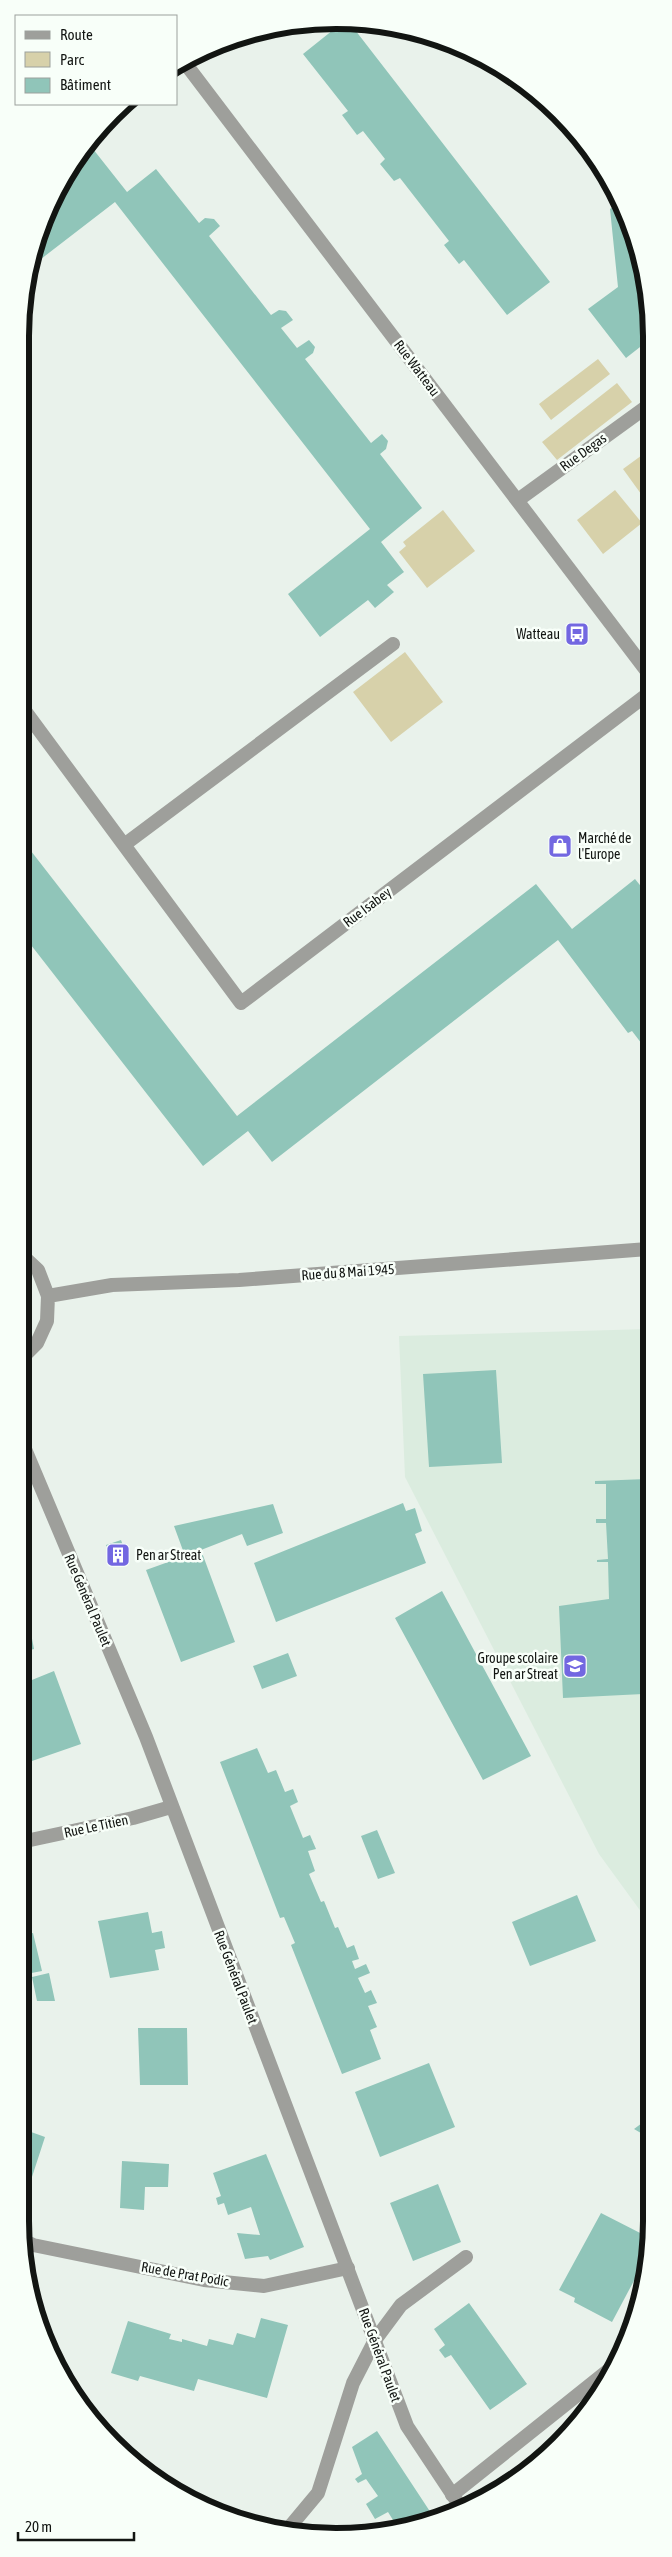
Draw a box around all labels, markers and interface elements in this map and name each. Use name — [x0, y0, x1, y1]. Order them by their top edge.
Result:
legend — [15, 15, 178, 105]
text: Route — [60, 26, 93, 43]
text: Parc — [60, 51, 84, 68]
text: Bâtiment — [60, 76, 111, 93]
street label: Rue Watteau — [391, 337, 443, 399]
street label: Rue Degas — [557, 430, 609, 474]
bus stop icon: Watteau — [564, 621, 590, 647]
place label: Watteau — [516, 626, 560, 642]
place label: Marché de l'Europe — [578, 830, 631, 862]
shop icon: Marché de l'Europe — [547, 833, 573, 859]
street label: Rue Isabey — [340, 884, 394, 930]
street label: Rue du 8 Mai 1945 — [301, 1261, 395, 1283]
building icon: Pen ar Streat — [105, 1542, 131, 1568]
place label: Pen ar Streat — [136, 1547, 201, 1563]
street label: Rue Général Paulet — [61, 1551, 115, 1649]
place label: Groupe scolaire Pen ar Streat — [478, 1650, 558, 1682]
school or university icon: Groupe scolaire Pen ar Streat — [562, 1653, 588, 1679]
street label: Rue Le Titien — [62, 1811, 130, 1841]
street label: Rue Général Paulet — [211, 1928, 261, 2026]
street label: Rue de Prat Podic — [140, 2258, 231, 2290]
street label: Rue Général Paulet — [356, 2306, 404, 2404]
scale bar — [18, 2510, 134, 2542]
text: 20 m — [25, 2518, 52, 2535]

